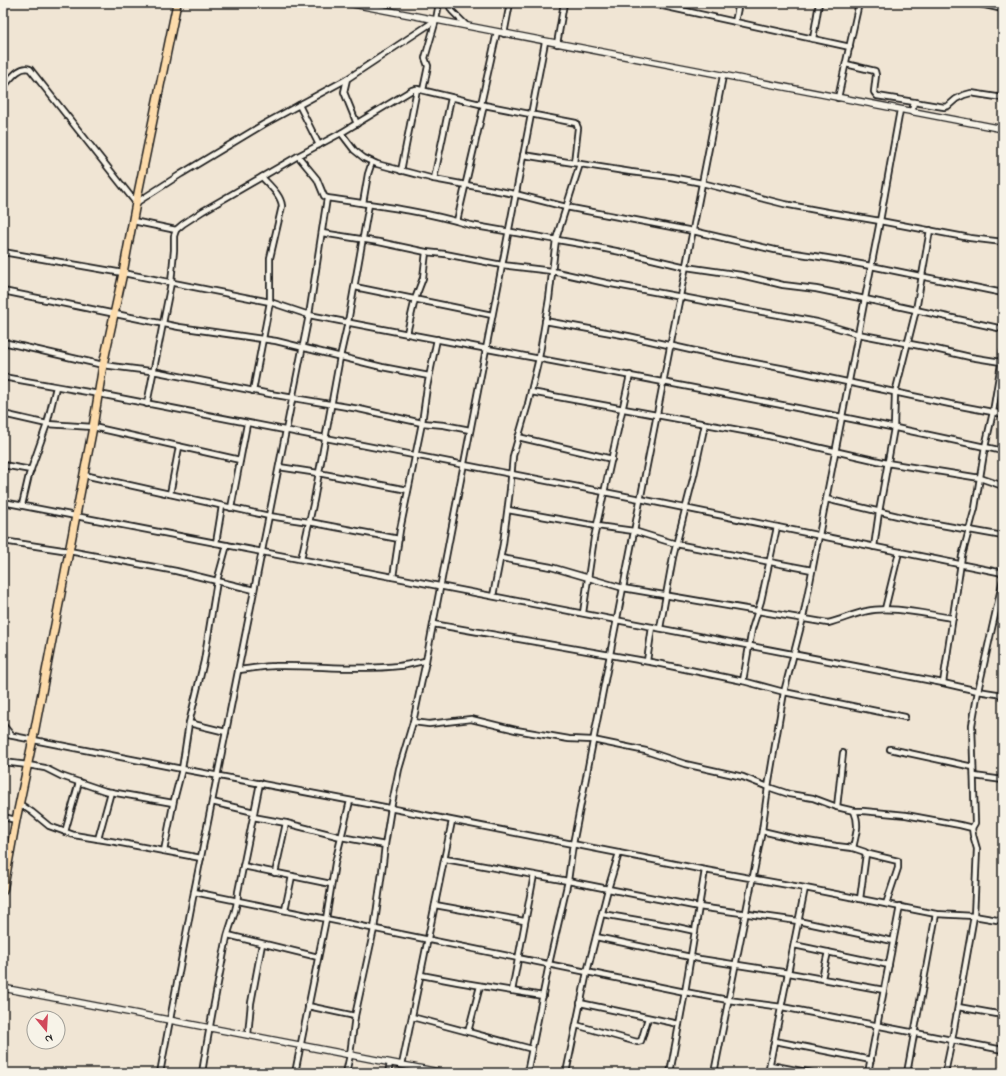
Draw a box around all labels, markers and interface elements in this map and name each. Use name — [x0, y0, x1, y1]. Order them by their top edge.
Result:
north arrow — [26, 1010, 66, 1050]
text: N — [43, 1030, 55, 1047]

